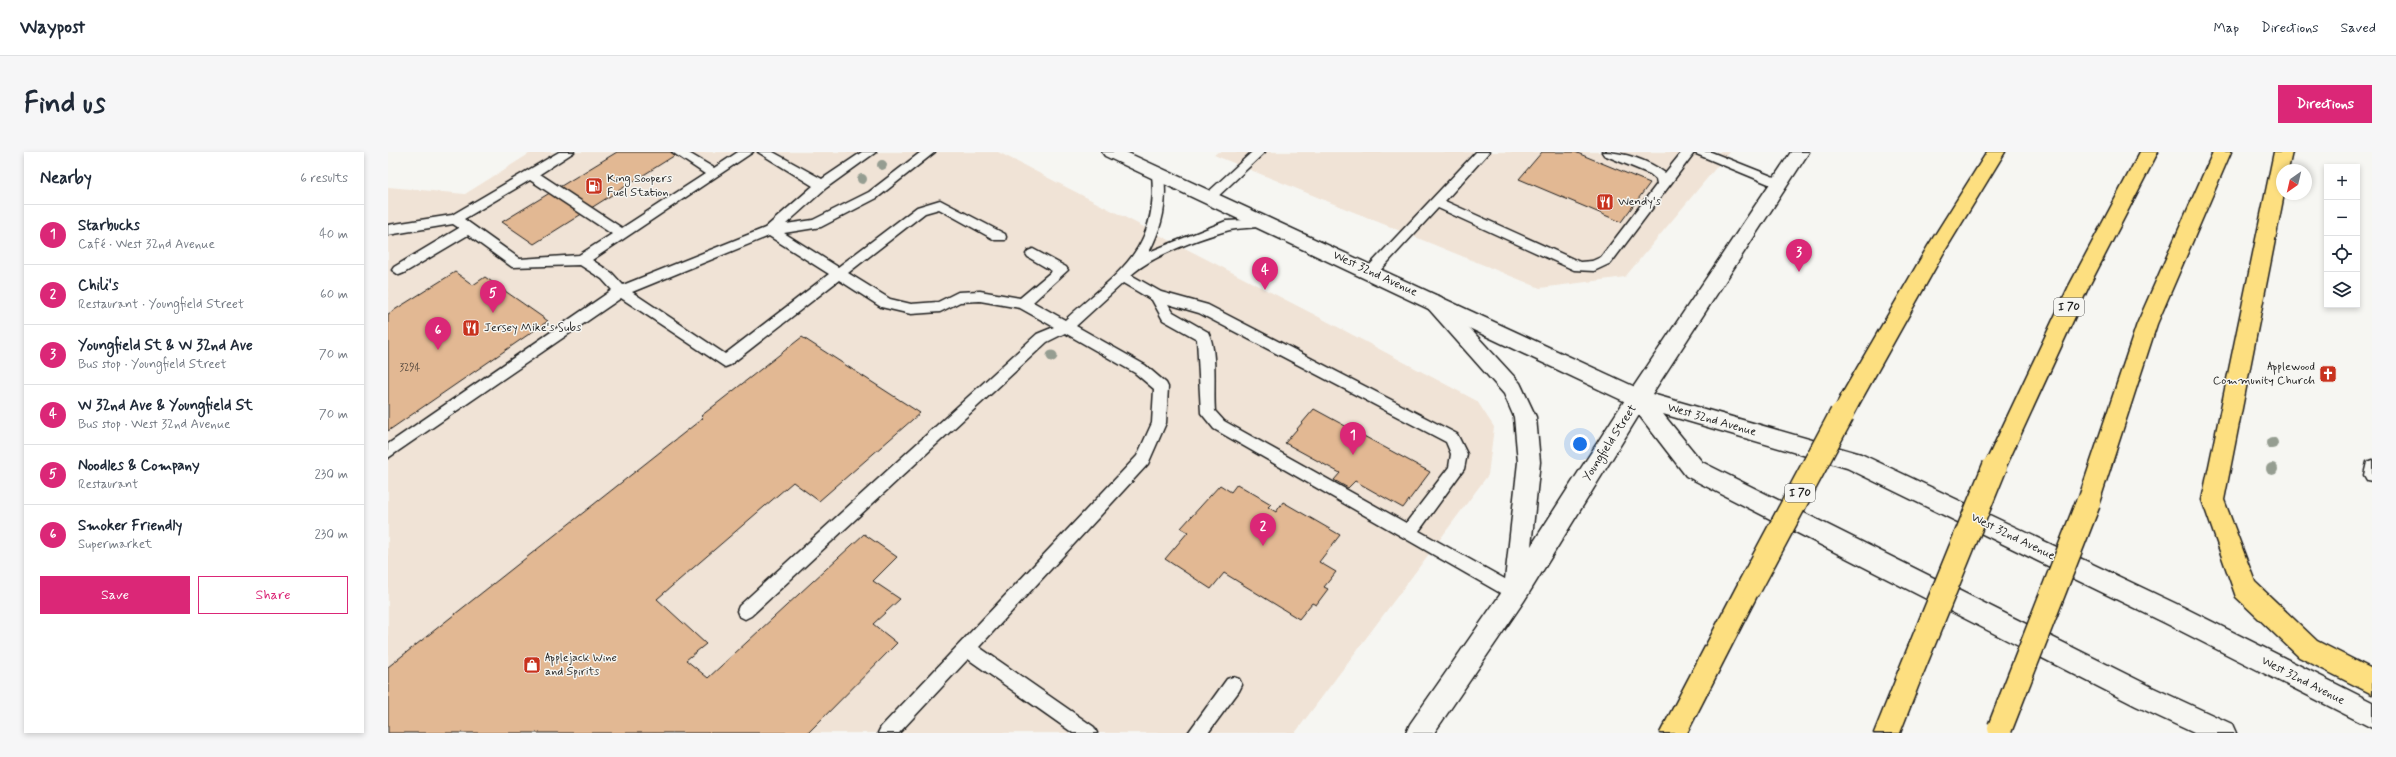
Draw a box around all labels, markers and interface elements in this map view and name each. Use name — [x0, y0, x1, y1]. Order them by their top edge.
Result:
text: Waypost — [20, 15, 85, 40]
text: Map — [2213, 19, 2239, 37]
text: Directions — [2261, 19, 2319, 37]
text: Saved — [2341, 19, 2376, 37]
button: Directions — [2278, 85, 2372, 123]
text: Find us — [24, 86, 105, 123]
north arrow — [2276, 164, 2312, 200]
map controls — [2324, 164, 2360, 308]
button: + — [2324, 164, 2360, 200]
text: Nearby — [40, 167, 92, 189]
text: 6 results — [300, 170, 348, 187]
place label: King Soopers Fuel Station — [607, 171, 673, 201]
fuel station icon: King Soopers Fuel Station — [584, 176, 604, 196]
restaurant icon: Wendy's — [1595, 192, 1615, 212]
place label: Wendy's — [1618, 194, 1662, 210]
button: − — [2324, 200, 2360, 236]
text: Starbucks — [78, 216, 140, 236]
text: 1 — [50, 226, 56, 243]
text: 40 m — [319, 226, 348, 243]
text: Café · West 32nd Avenue — [78, 236, 215, 253]
button: locate — [2324, 236, 2360, 272]
pin: 3 — [1786, 239, 1812, 272]
street label: West 32nd Avenue — [1330, 247, 1420, 301]
pin: 4 — [1252, 257, 1278, 290]
button: layers — [2324, 272, 2360, 308]
text: Chili's — [78, 276, 119, 296]
pin: 5 — [480, 280, 506, 313]
text: 2 — [50, 286, 56, 303]
text: 60 m — [320, 286, 348, 303]
text: Restaurant · Youngfield Street — [78, 296, 244, 313]
road number: I 70 — [2054, 298, 2084, 316]
pin: 6 — [425, 317, 451, 350]
restaurant icon: Jersey Mike's Subs — [461, 318, 481, 338]
place label: Jersey Mike's Subs — [484, 320, 582, 336]
text: Youngfield St & W 32nd Ave — [78, 336, 253, 356]
text: 3 — [50, 346, 56, 363]
text: 70 m — [319, 346, 348, 363]
text: Bus stop · Youngfield Street — [78, 356, 227, 373]
place label: Applewood Community Church — [2213, 359, 2315, 389]
house number: 3294 — [400, 362, 421, 375]
church icon: Applewood Community Church — [2318, 364, 2338, 384]
text: W 32nd Ave & Youngfield St — [78, 396, 253, 416]
street label: West 32nd Avenue — [1666, 400, 1758, 440]
street label: Youngfield Street — [1579, 401, 1641, 484]
text: 4 — [49, 406, 57, 423]
text: 70 m — [319, 406, 348, 423]
text: Bus stop · West 32nd Avenue — [78, 416, 230, 433]
pin: 1 — [1340, 422, 1366, 455]
your location — [1570, 434, 1590, 454]
text: Noodles & Company — [78, 456, 200, 476]
text: 5 — [49, 466, 57, 483]
text: 230 m — [314, 466, 348, 483]
text: Restaurant — [78, 476, 138, 493]
road number: I 70 — [1785, 484, 1815, 502]
street label: West 32nd Avenue — [1968, 510, 2058, 564]
pin: 2 — [1250, 513, 1276, 546]
text: Smoker Friendly — [78, 516, 182, 536]
text: 6 — [50, 526, 56, 543]
text: 230 m — [314, 526, 348, 543]
text: Supermarket — [78, 536, 152, 553]
button: Save — [40, 576, 190, 614]
button: Share — [198, 576, 348, 614]
place label: Applejack Wine and Spirits — [545, 650, 617, 680]
street label: West 32nd Avenue — [2258, 653, 2348, 709]
shop icon: Applejack Wine and Spirits — [522, 655, 542, 675]

